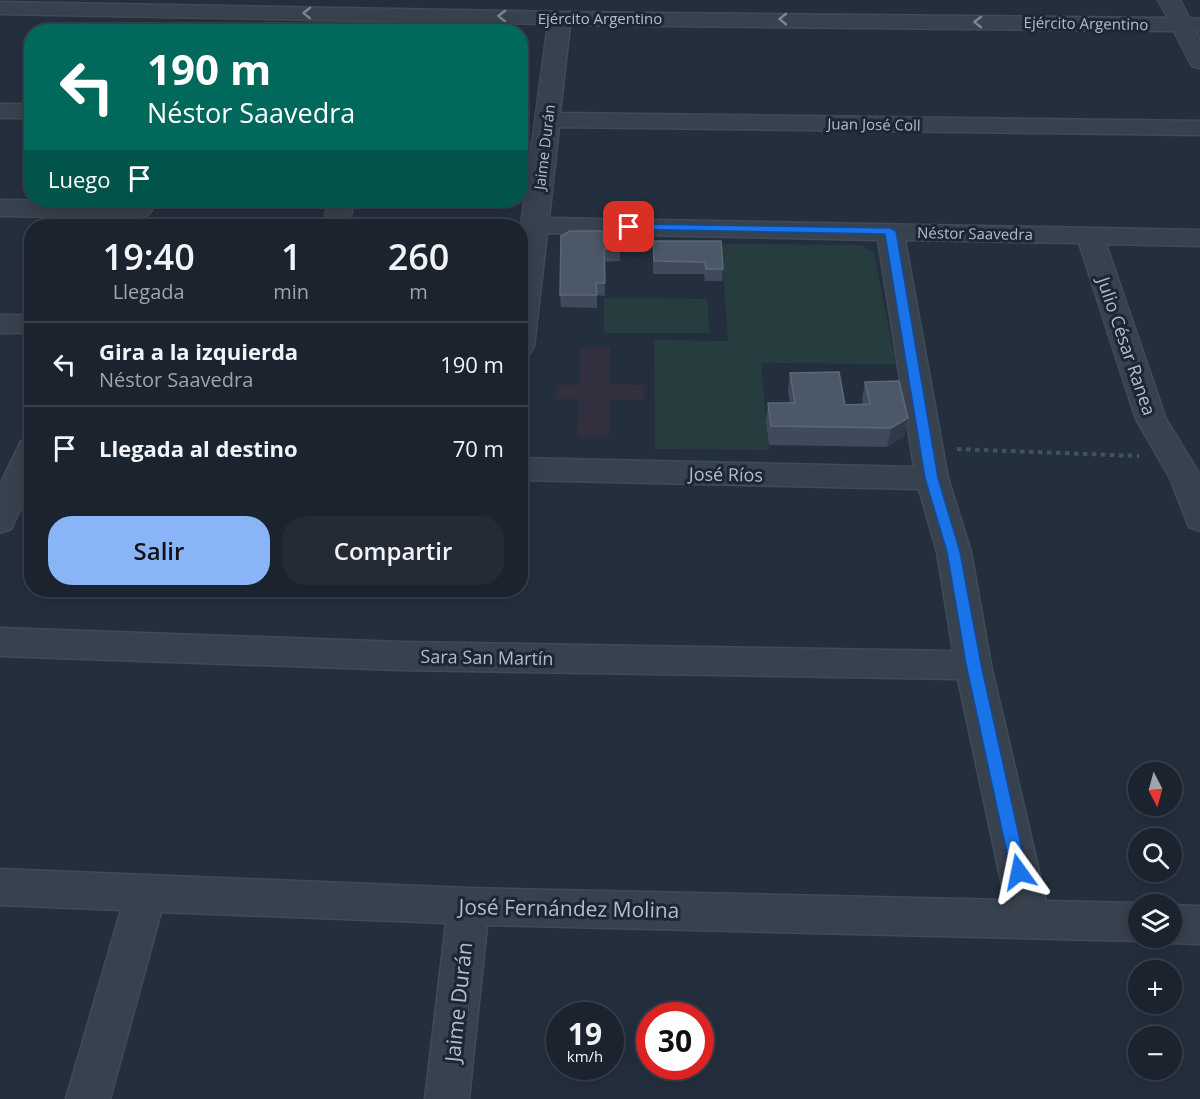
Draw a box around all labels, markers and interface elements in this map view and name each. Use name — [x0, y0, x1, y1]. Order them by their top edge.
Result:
one-way arrow — [302, 7, 311, 19]
street label: Ejército Argentino — [538, 8, 662, 28]
one-way arrow — [497, 10, 506, 23]
street label: Ejército Argentino — [1024, 12, 1148, 34]
one-way arrow — [778, 13, 787, 26]
one-way arrow — [973, 16, 982, 28]
text: 190 m — [147, 40, 271, 97]
icon: left — [48, 48, 126, 126]
text: Néstor Saavedra — [147, 94, 355, 131]
street label: Jaime Durán — [529, 103, 559, 193]
street label: Juan José Coll — [825, 113, 921, 135]
icon: arrive — [123, 162, 156, 195]
text: Luego — [48, 164, 111, 194]
pin — [603, 201, 654, 252]
icon: arrive — [612, 210, 645, 243]
street label: Néstor Saavedra — [917, 222, 1033, 244]
text: 19:40 — [103, 232, 195, 281]
text: 1 — [281, 232, 302, 281]
text: 260 — [388, 232, 449, 281]
street label: Julio César Ranea — [1091, 272, 1162, 418]
text: Llegada — [113, 278, 185, 305]
text: min — [273, 278, 309, 305]
text: m — [409, 278, 428, 305]
text: Gira a la izquierda — [99, 336, 298, 366]
icon: left — [48, 348, 81, 381]
text: 190 m — [440, 349, 504, 379]
text: Néstor Saavedra — [99, 366, 253, 393]
icon: arrive — [48, 432, 81, 465]
text: Llegada al destino — [99, 433, 298, 463]
text: 70 m — [453, 433, 504, 463]
street label: José Ríos — [687, 461, 763, 487]
button: Salir — [48, 516, 270, 585]
button: Compartir — [282, 516, 504, 585]
street label: Sara San Martín — [420, 644, 554, 670]
north arrow — [1128, 762, 1182, 816]
map controls — [1128, 762, 1182, 1080]
button: search — [1128, 828, 1182, 882]
position arrow — [987, 840, 1051, 904]
street label: José Fernández Molina — [456, 892, 680, 924]
button: layers — [1128, 894, 1182, 948]
street label: Jaime Durán — [438, 941, 478, 1065]
button: + — [1128, 960, 1182, 1014]
speed limit sign: 30 — [636, 1002, 714, 1080]
text: 19 — [568, 1013, 602, 1054]
button: − — [1128, 1026, 1182, 1080]
text: km/h — [567, 1046, 603, 1066]

